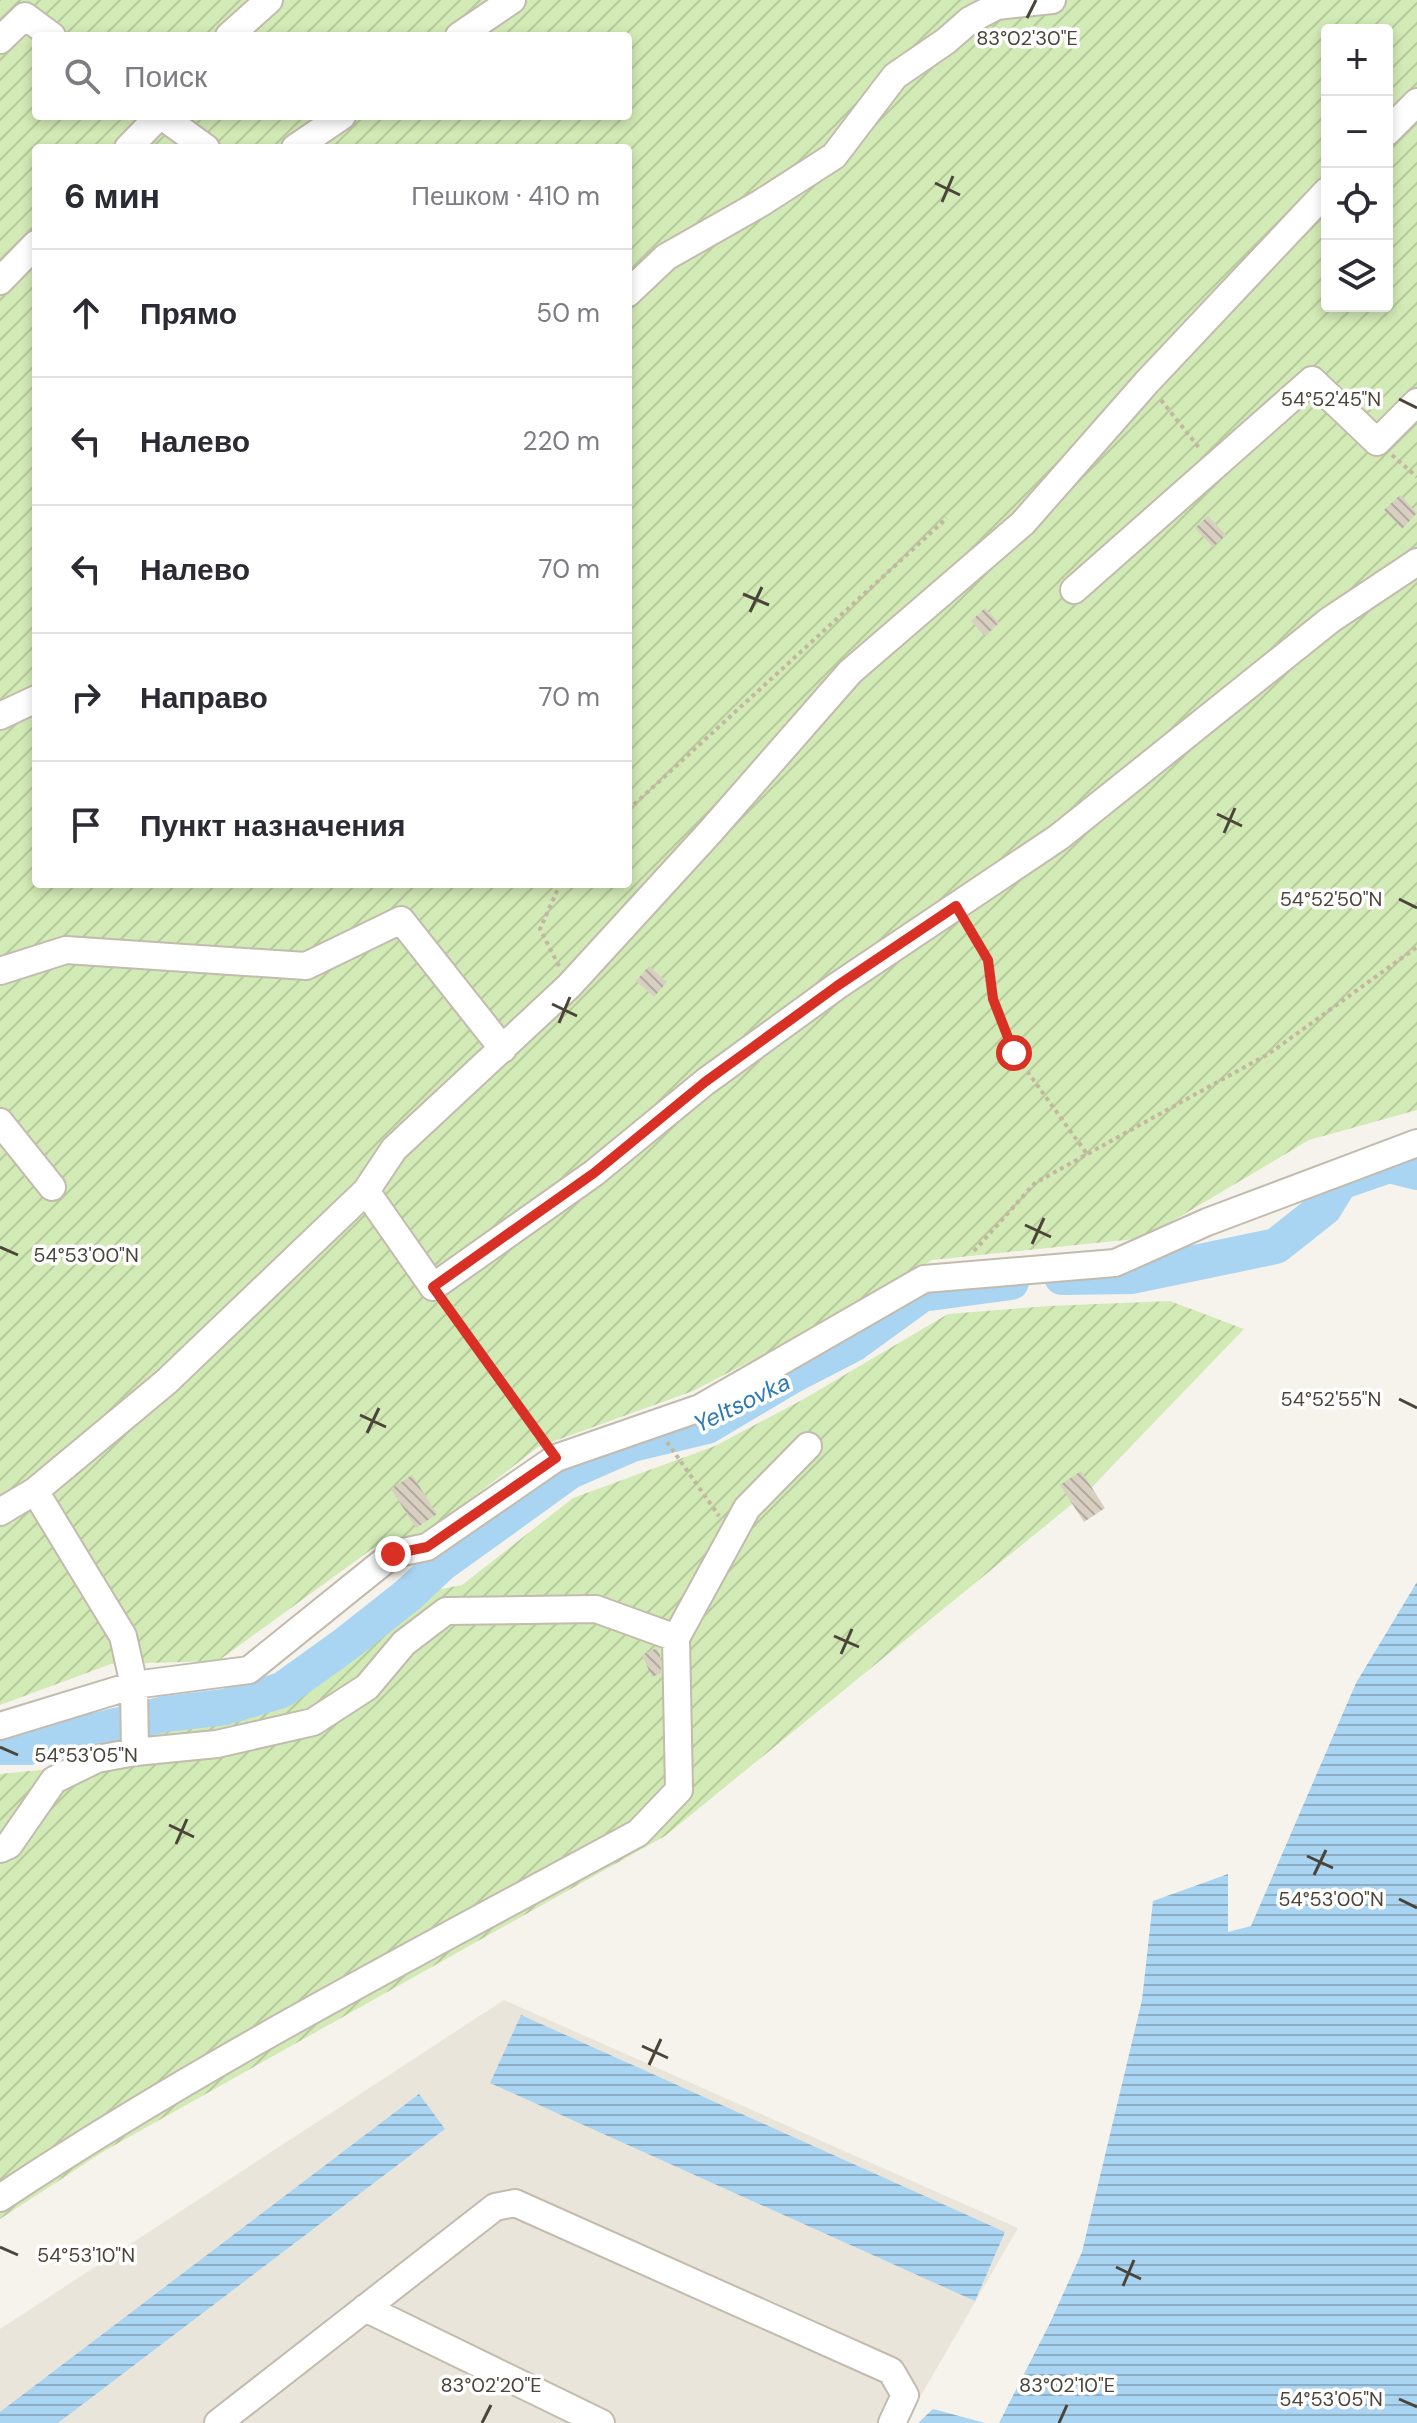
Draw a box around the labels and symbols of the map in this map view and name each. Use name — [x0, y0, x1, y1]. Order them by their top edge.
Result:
text: 83°02'30"E — [976, 25, 1078, 51]
text: 54°52'45"N — [1281, 386, 1381, 412]
text: 54°52'50"N — [1280, 886, 1382, 912]
route start — [996, 1035, 1032, 1071]
text: 54°53'00"N — [33, 1242, 139, 1268]
water label: Yeltsovka — [688, 1366, 795, 1439]
text: 54°52'55"N — [1281, 1386, 1381, 1412]
route end — [375, 1536, 411, 1572]
text: 54°53'05"N — [34, 1742, 138, 1768]
text: 54°53'00"N — [1278, 1886, 1384, 1912]
text: 54°53'10"N — [37, 2242, 135, 2268]
text: 83°02'20"E — [440, 2372, 542, 2398]
text: 83°02'10"E — [1019, 2372, 1115, 2398]
text: 54°53'05"N — [1279, 2386, 1383, 2412]

